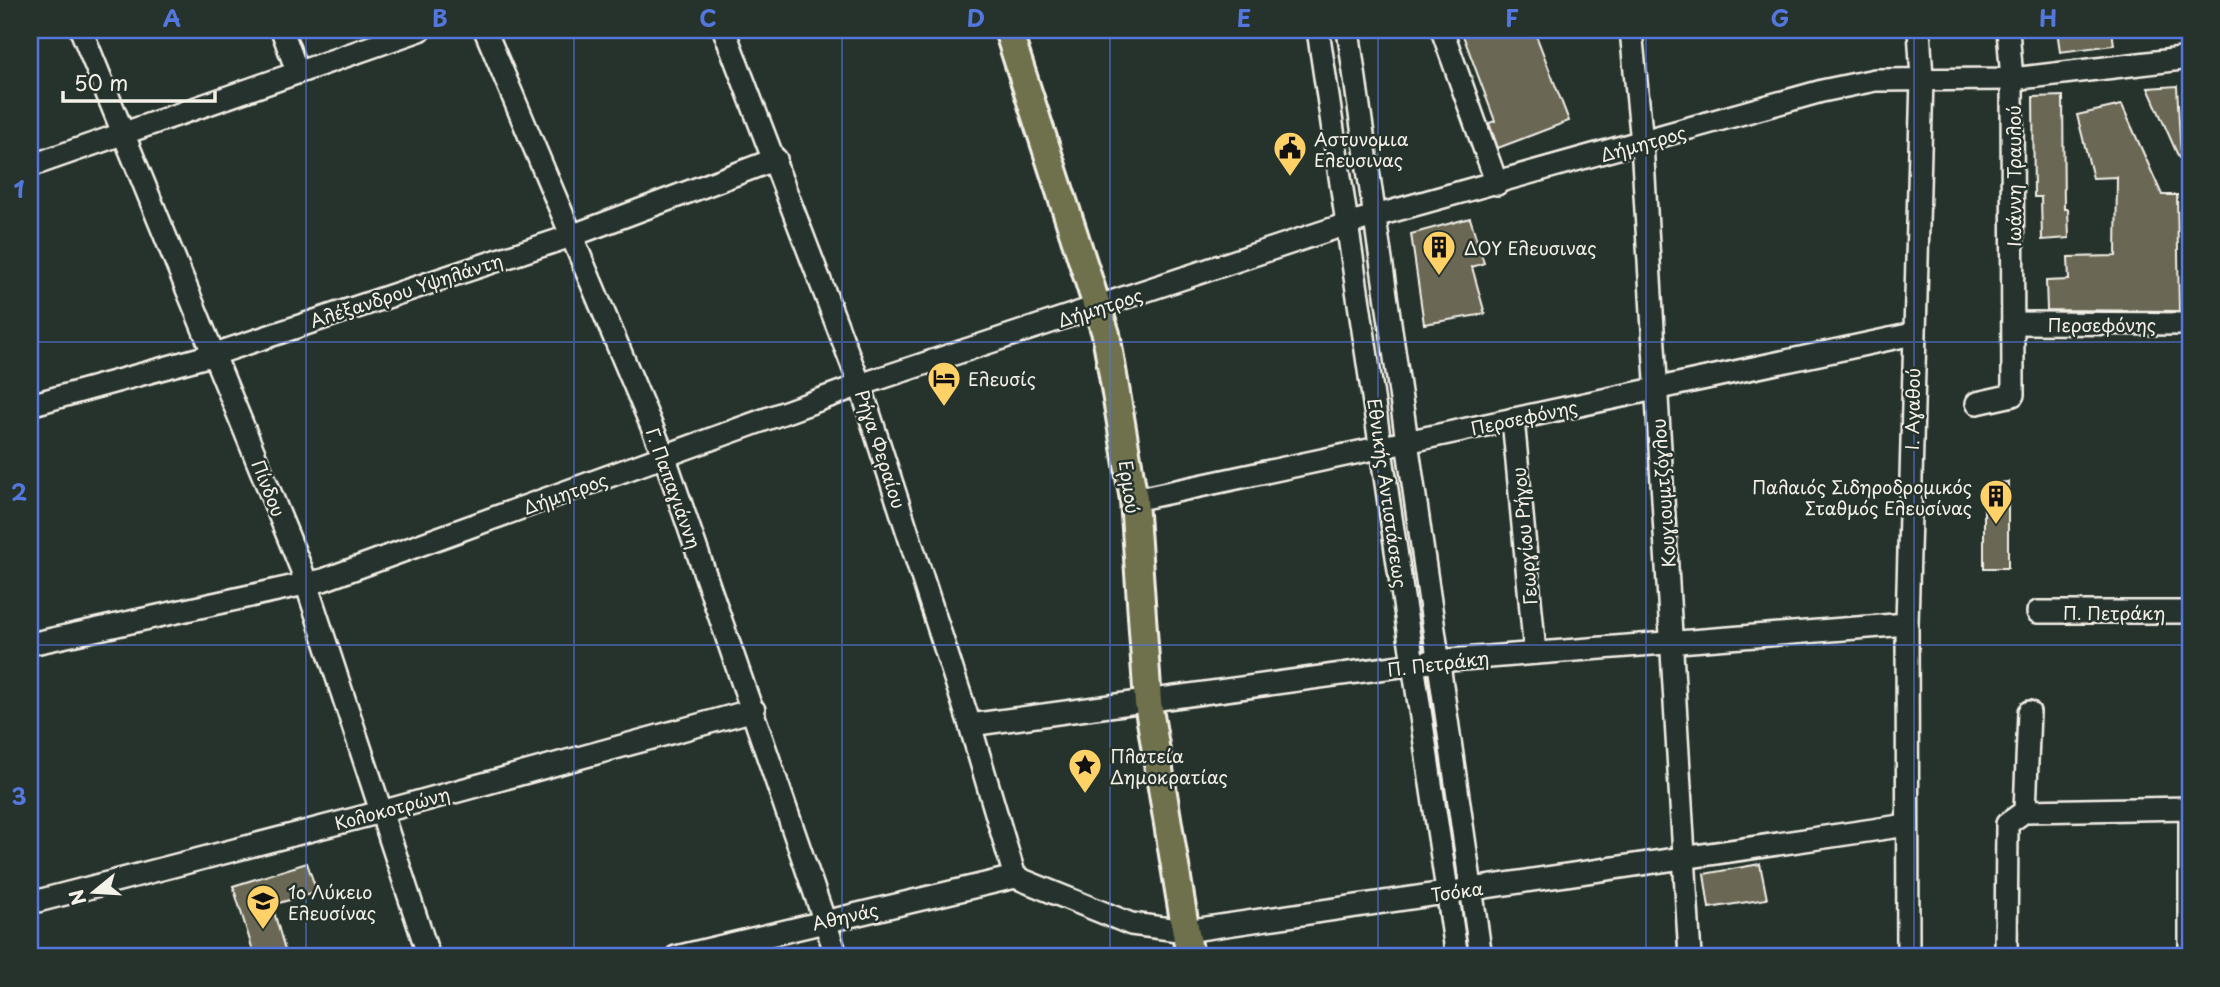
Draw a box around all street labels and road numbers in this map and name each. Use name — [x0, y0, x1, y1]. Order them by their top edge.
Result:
street label: Ιωάννη Τραυλού — [2000, 105, 2027, 247]
street label: Δήμητρος — [1597, 118, 1689, 168]
street label: Αλέξανδρου Υψηλάντη — [306, 246, 506, 334]
street label: Δήμητρος — [1054, 281, 1146, 333]
street label: Περσεφόνης — [2048, 311, 2156, 338]
street label: Ι. Αγαθού — [1898, 368, 1926, 450]
street label: Ρήγα Φεραίου — [849, 386, 913, 512]
street label: Περσεφόνης — [1468, 393, 1580, 441]
street label: Εθνικής Αντιστάσεως — [1361, 396, 1415, 590]
street label: Κουγιουμτζόγλου — [1644, 418, 1682, 568]
street label: Γ. Παπαγιάννη — [640, 424, 708, 552]
street label: Πίνδου — [245, 455, 293, 521]
street label: Ερμού — [1113, 459, 1147, 515]
street label: Δήμητρος — [519, 465, 611, 521]
street label: Γεωργίου Ρήγου — [1505, 466, 1543, 606]
street label: Π. Πετράκη — [2063, 599, 2165, 626]
street label: Π. Πετράκη — [1385, 643, 1491, 683]
street label: Κολοκοτρώνη — [331, 780, 453, 836]
street label: Τσόκα — [1429, 874, 1485, 908]
street label: Αθηνάς — [809, 895, 881, 937]

